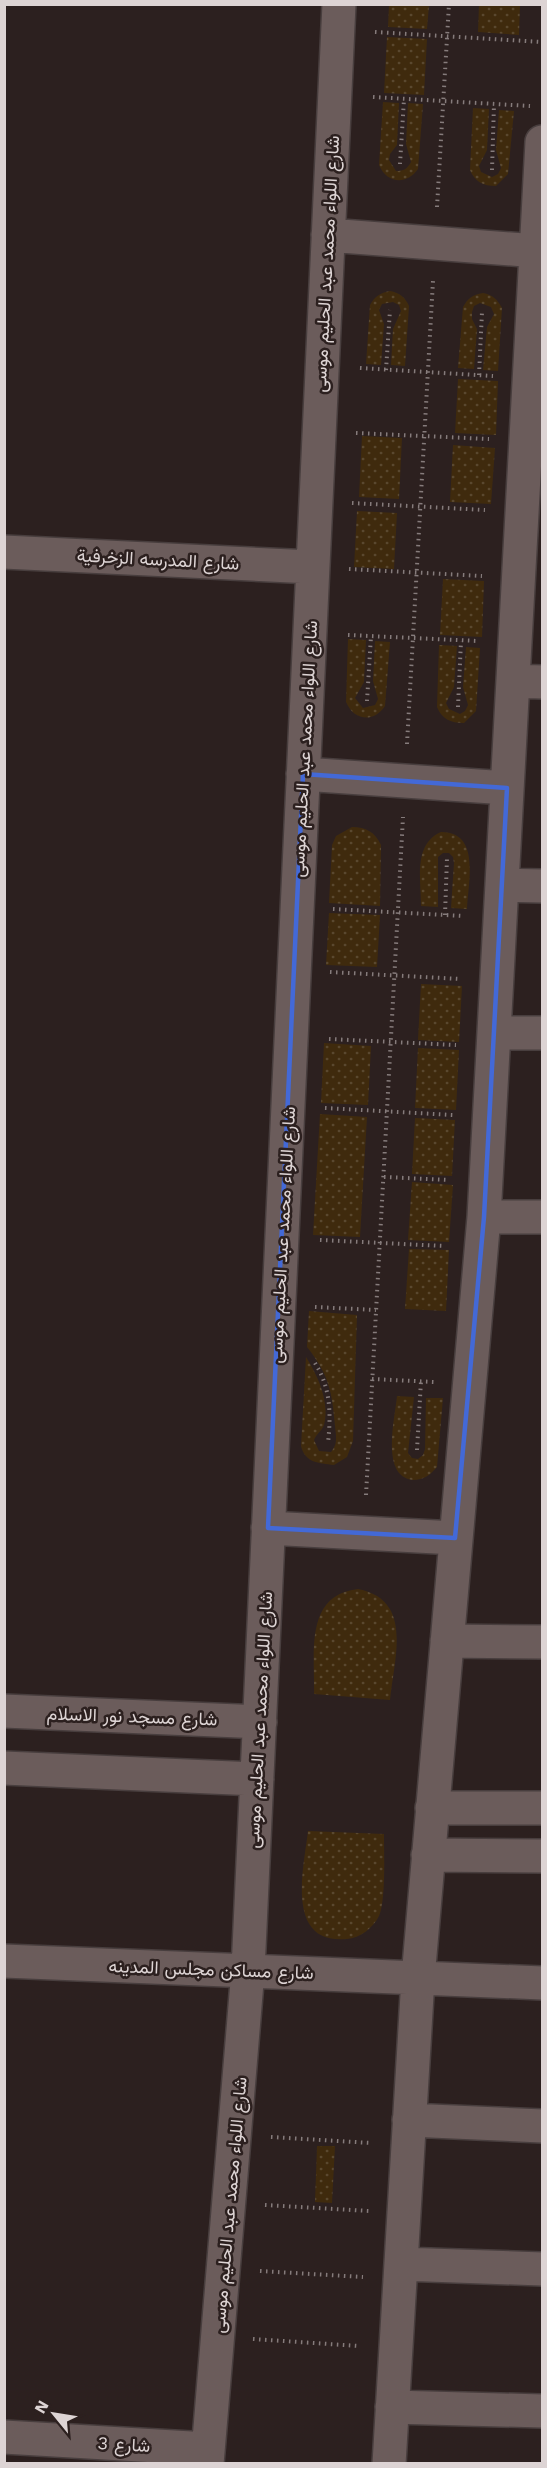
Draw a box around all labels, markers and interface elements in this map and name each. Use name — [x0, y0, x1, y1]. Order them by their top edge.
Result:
street label: شارع اللواء محمد عبد الحليم موسى — [309, 135, 345, 393]
street label: شارع المدرسه الزخرفية — [76, 544, 240, 576]
street label: شارع اللواء محمد عبد الحليم موسى — [287, 620, 323, 878]
street label: شارع اللواء محمد عبد الحليم موسى — [265, 1106, 301, 1364]
street label: شارع اللواء محمد عبد الحليم موسى — [242, 1591, 278, 1849]
street label: شارع مسجد نور الاسلام — [46, 1703, 218, 1731]
street label: شارع مساكن مجلس المدينه — [108, 1955, 314, 1985]
street label: شارع اللواء محمد عبد الحليم موسى — [207, 2076, 253, 2334]
north arrow — [24, 2384, 84, 2444]
text: N — [30, 2397, 53, 2417]
street label: شارع 3 — [97, 2432, 151, 2458]

